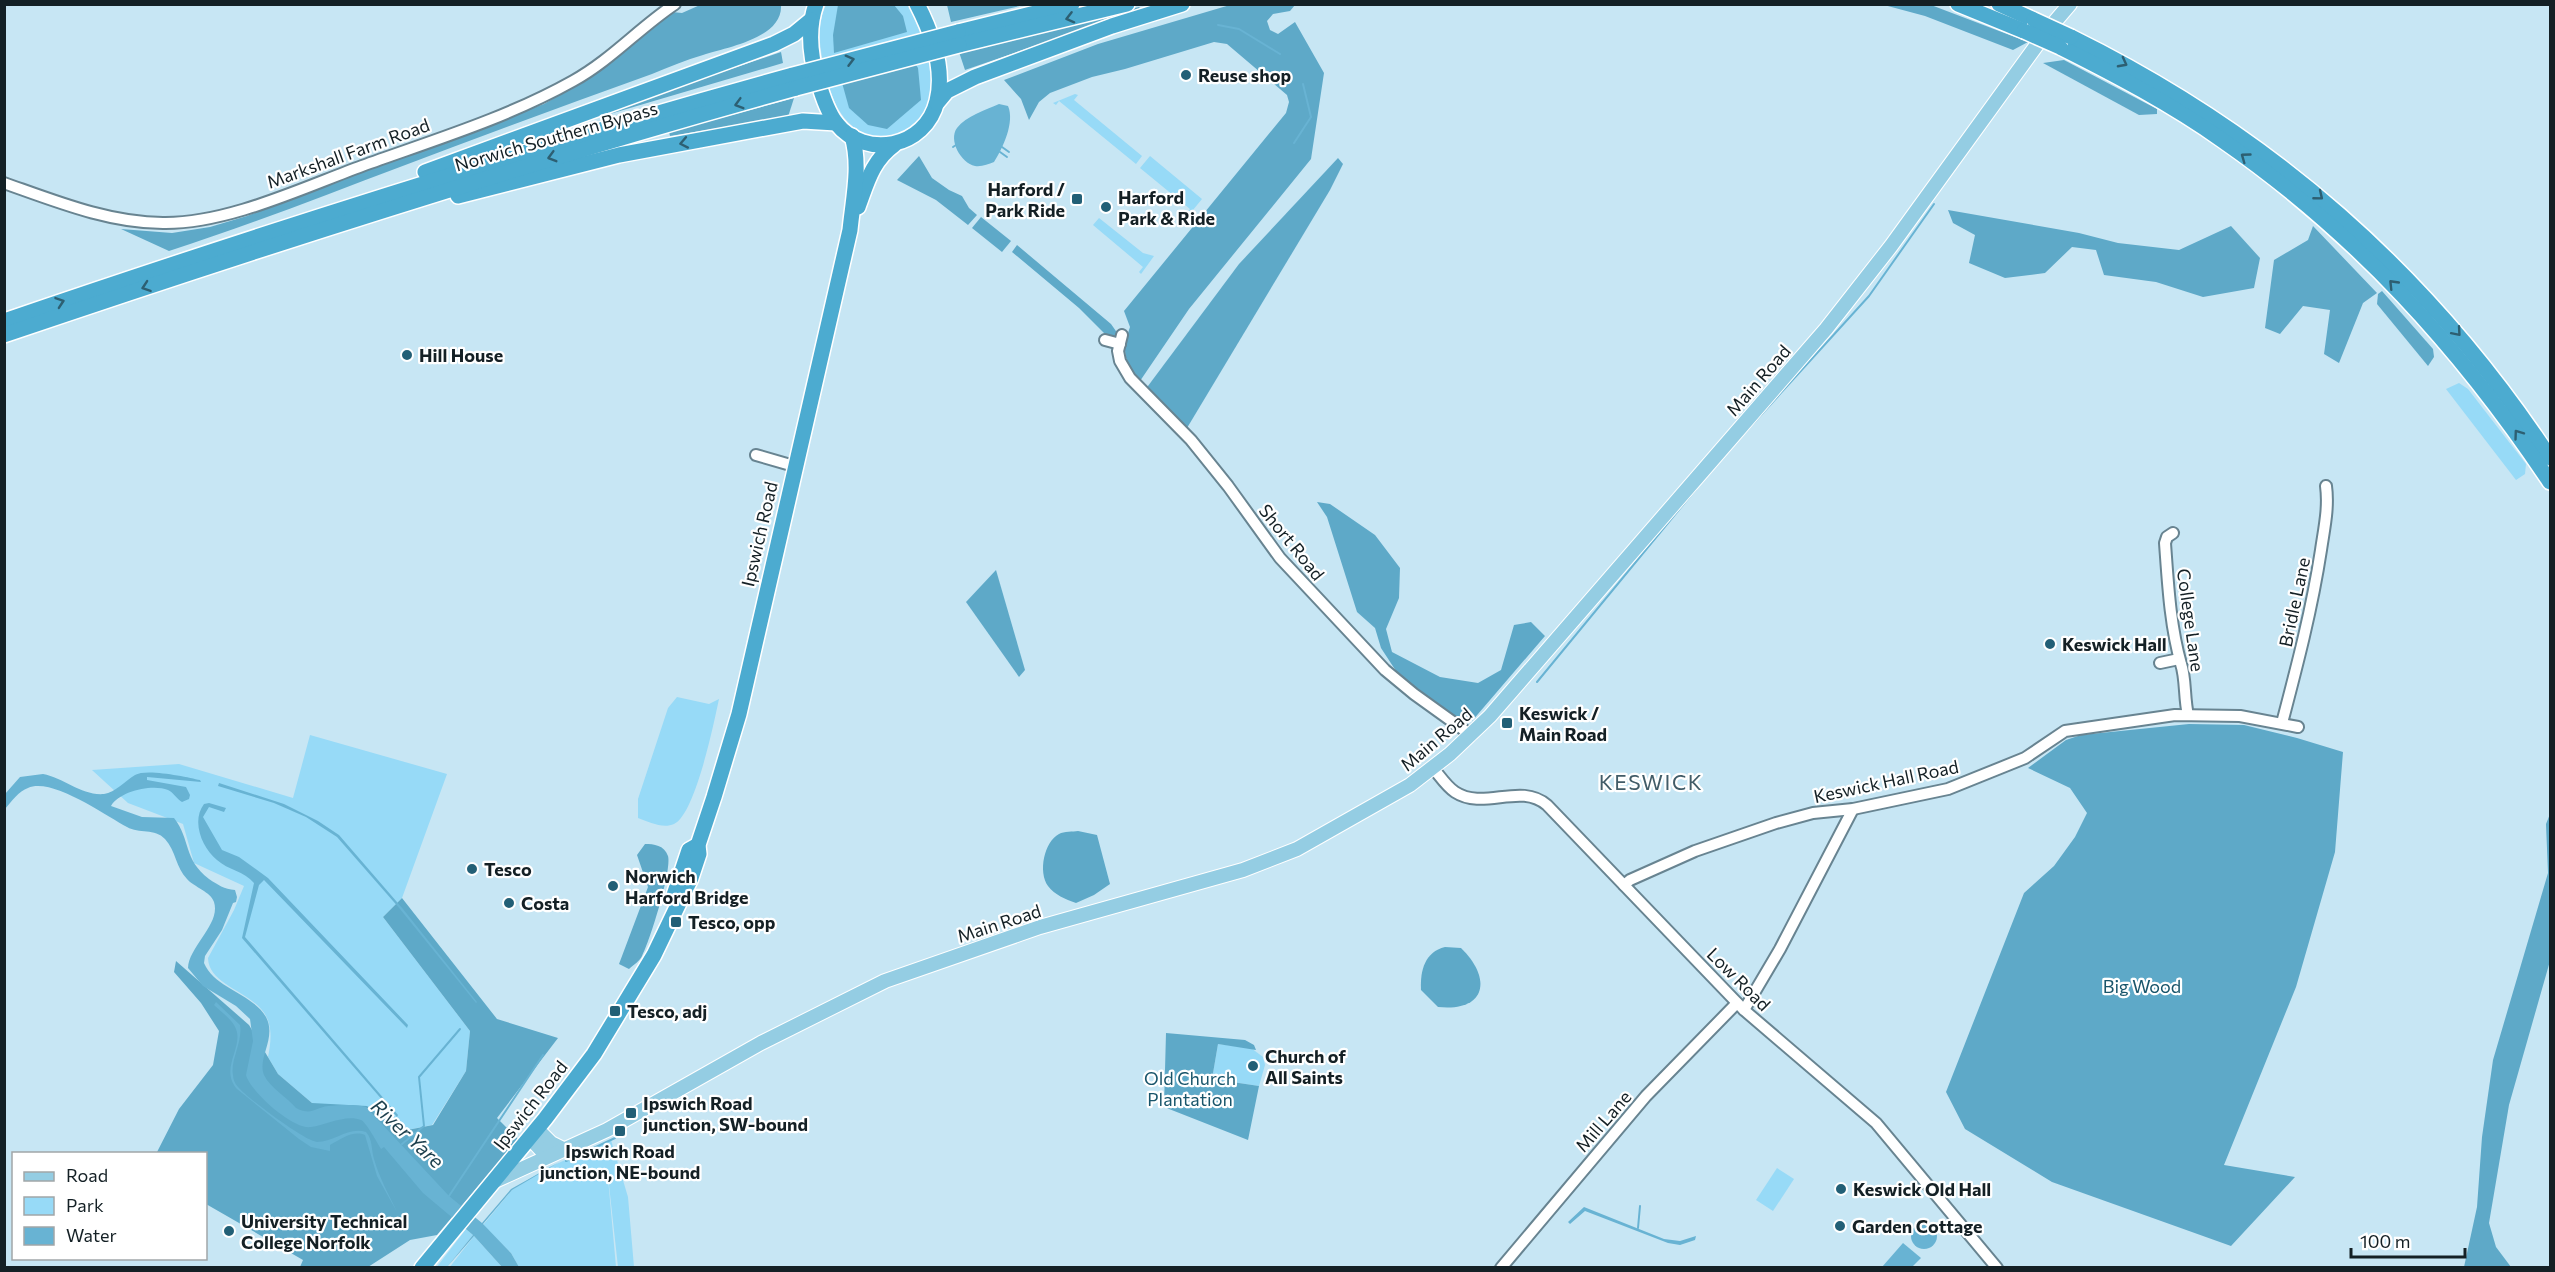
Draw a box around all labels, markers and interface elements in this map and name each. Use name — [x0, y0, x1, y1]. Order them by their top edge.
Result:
one-way arrow — [1066, 11, 1076, 24]
one-way arrow — [845, 55, 855, 68]
one-way arrow — [2117, 56, 2127, 67]
place label: Reuse shop — [1198, 64, 1291, 86]
marker: Reuse shop — [1179, 68, 1193, 82]
street label: Norwich Southern Bypass — [452, 96, 660, 176]
one-way arrow — [734, 97, 745, 109]
street label: Markshall Farm Road — [264, 113, 432, 193]
one-way arrow — [679, 136, 689, 149]
one-way arrow — [547, 150, 558, 162]
one-way arrow — [2241, 153, 2252, 164]
place label: Harford / Park Ride — [985, 178, 1065, 221]
place label: Harford Park & Ride — [1118, 186, 1215, 229]
one-way arrow — [2312, 188, 2323, 199]
marker: Harford / Park Ride — [1070, 192, 1084, 206]
marker: Harford Park & Ride — [1099, 200, 1113, 214]
one-way arrow — [141, 279, 152, 292]
one-way arrow — [2389, 281, 2400, 292]
one-way arrow — [54, 297, 65, 310]
one-way arrow — [2450, 325, 2461, 336]
street label: Main Road — [1721, 340, 1795, 420]
place label: Hill House — [419, 344, 503, 366]
marker: Hill House — [400, 348, 414, 362]
one-way arrow — [2514, 429, 2525, 440]
street label: Ipswich Road — [736, 479, 782, 589]
street label: Short Road — [1255, 499, 1329, 585]
street label: Bridle Lane — [2274, 555, 2314, 649]
street label: College Lane — [2173, 567, 2209, 673]
place label: Keswick Hall — [2062, 633, 2167, 655]
marker: Keswick Hall — [2043, 637, 2057, 651]
place label: Keswick / Main Road — [1519, 702, 1607, 745]
street label: Main Road — [1396, 703, 1476, 775]
marker: Keswick / Main Road — [1500, 716, 1514, 730]
street label: Keswick Hall Road — [1812, 755, 1960, 807]
district label: KESWICK — [1599, 769, 1703, 794]
place label: Tesco — [484, 858, 532, 880]
marker: Tesco — [465, 862, 479, 876]
place label: Norwich Harford Bridge — [625, 865, 748, 908]
marker: Norwich Harford Bridge — [606, 879, 620, 893]
place label: Costa — [521, 892, 569, 914]
marker: Costa — [502, 896, 516, 910]
street label: Main Road — [954, 899, 1044, 947]
place label: Tesco, opp — [688, 911, 776, 933]
marker: Tesco, opp — [669, 915, 683, 929]
street label: Low Road — [1703, 943, 1775, 1015]
park label: Big Wood — [2103, 975, 2181, 997]
place label: Tesco, adj — [627, 1000, 707, 1022]
marker: Tesco, adj — [608, 1004, 622, 1018]
place label: Church of All Saints — [1265, 1045, 1346, 1088]
street label: Ipswich Road — [488, 1056, 572, 1154]
marker: Church of All Saints — [1246, 1059, 1260, 1073]
park label: Old Church Plantation — [1144, 1067, 1236, 1110]
street label: Mill Lane — [1570, 1086, 1636, 1156]
place label: Ipswich Road junction, SW-bound — [642, 1092, 808, 1135]
water label: River Yare — [367, 1093, 450, 1173]
marker: Ipswich Road junction, SW-bound — [624, 1106, 638, 1120]
marker: Ipswich Road junction, NE-bound — [613, 1124, 627, 1138]
place label: Ipswich Road junction, NE-bound — [539, 1140, 700, 1183]
legend — [12, 1152, 207, 1260]
text: Road — [66, 1164, 108, 1186]
place label: Keswick Old Hall — [1853, 1178, 1991, 1200]
marker: Keswick Old Hall — [1834, 1182, 1848, 1196]
text: Park — [66, 1194, 104, 1216]
place label: University Technical College Norfolk — [241, 1210, 407, 1253]
place label: Garden Cottage — [1852, 1215, 1983, 1237]
marker: Garden Cottage — [1833, 1219, 1847, 1233]
scale bar — [2351, 1221, 2465, 1259]
text: Water — [66, 1224, 117, 1246]
marker: University Technical College Norfolk — [222, 1224, 236, 1238]
text: 100 m — [2360, 1230, 2410, 1252]

